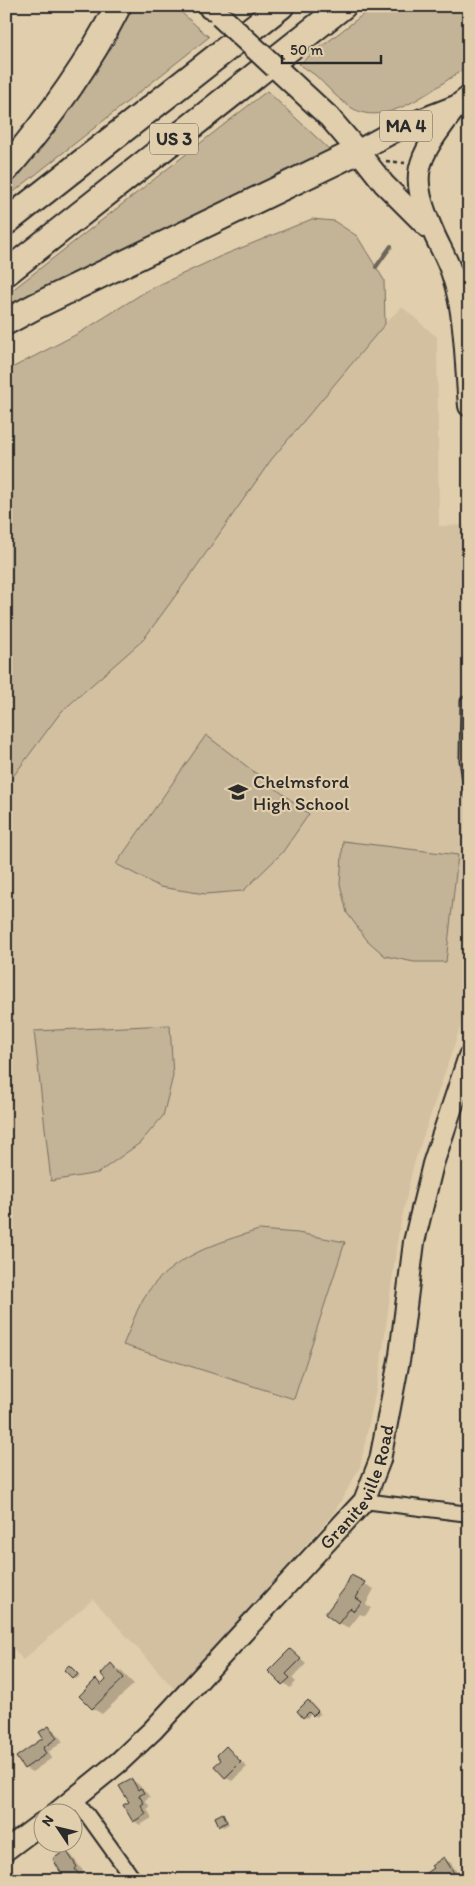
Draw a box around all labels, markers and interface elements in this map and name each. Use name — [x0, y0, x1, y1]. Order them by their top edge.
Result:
scale bar — [282, 32, 381, 64]
text: 50 m — [290, 41, 323, 59]
road number: MA 4 — [380, 110, 432, 142]
road number: US 3 — [150, 124, 198, 154]
place label: Chelmsford High School — [253, 770, 350, 815]
school or university icon: Chelmsford High School — [227, 781, 249, 803]
street label: Graniteville Road — [314, 1422, 399, 1554]
north arrow — [32, 1804, 82, 1854]
text: N — [38, 1812, 57, 1830]

